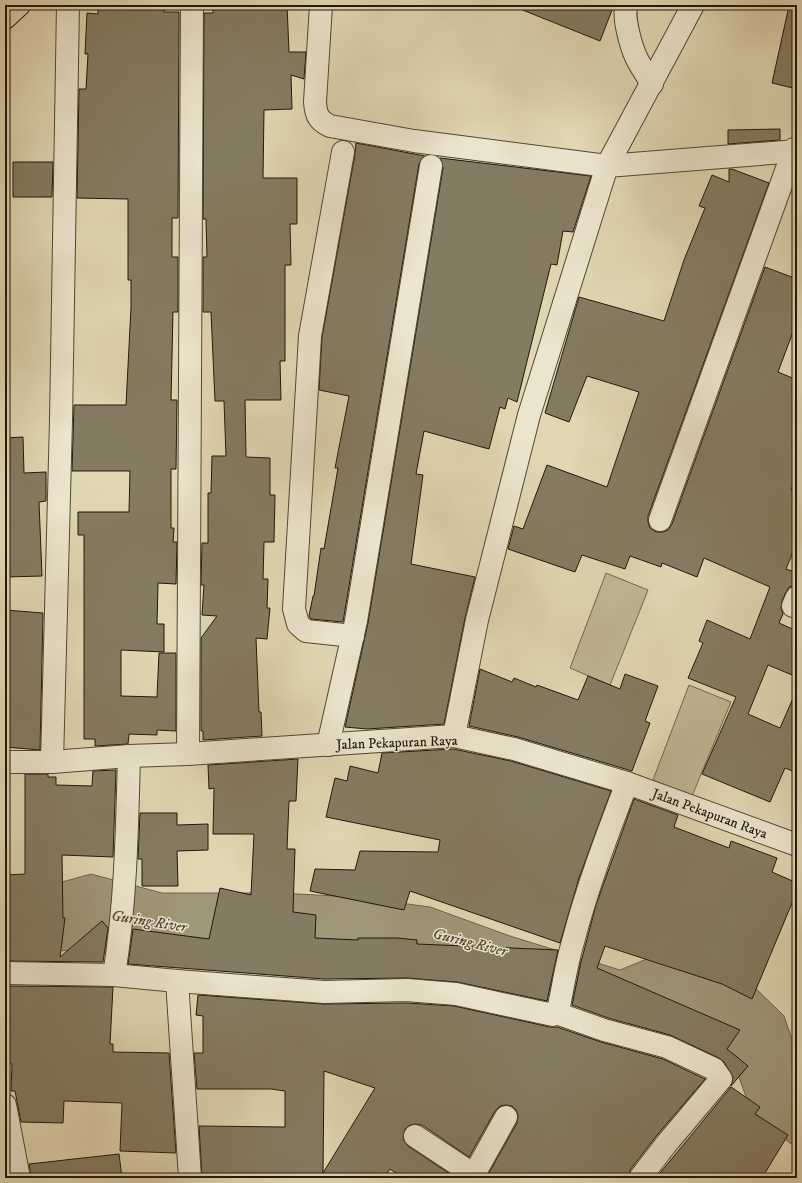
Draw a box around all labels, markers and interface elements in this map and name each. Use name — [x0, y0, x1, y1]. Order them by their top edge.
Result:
street label: Jalan Pekapuran Raya — [334, 732, 458, 754]
street label: Jalan Pekapuran Raya — [648, 784, 770, 843]
water label: Guring River — [110, 906, 190, 937]
water label: Guring River — [431, 924, 511, 961]

